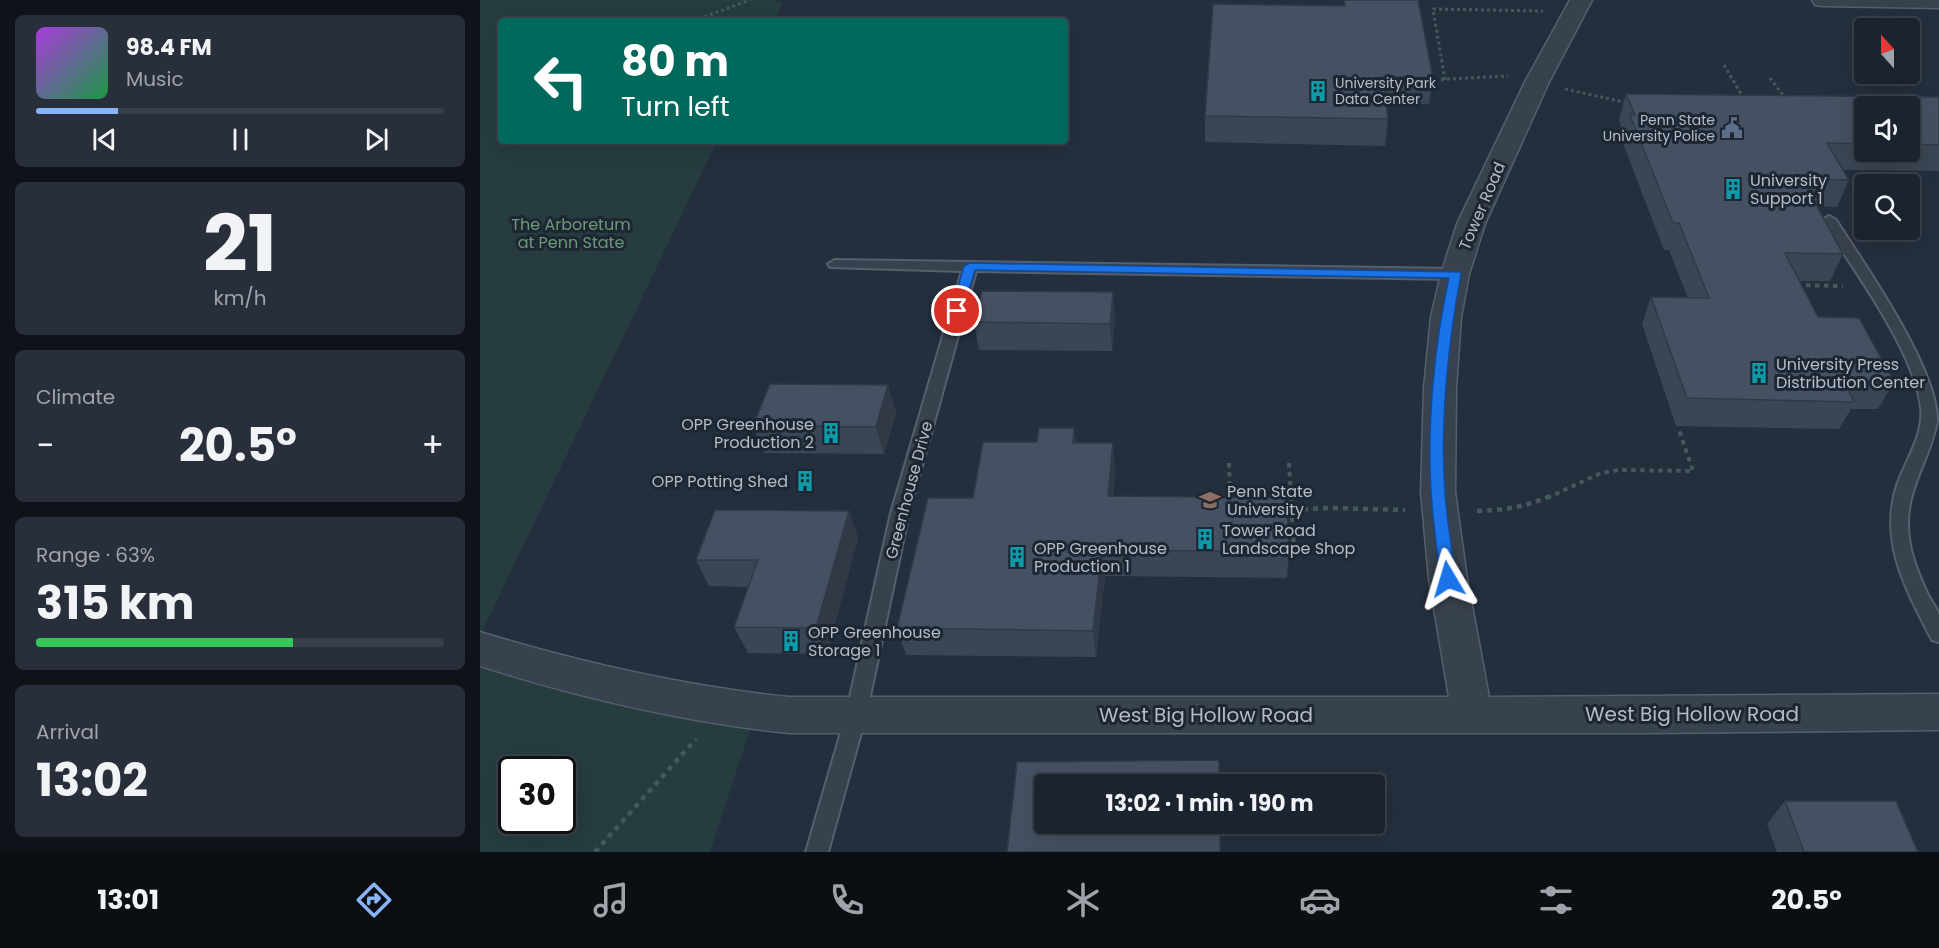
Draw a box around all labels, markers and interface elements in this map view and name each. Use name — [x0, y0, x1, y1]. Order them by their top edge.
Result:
north arrow — [1854, 18, 1920, 84]
map controls — [1854, 18, 1920, 240]
text: 98.4 FM — [126, 32, 212, 63]
text: 80 m — [621, 32, 729, 91]
icon: left — [522, 42, 600, 120]
text: Music — [126, 65, 184, 93]
place label: University Park Data Center — [1335, 73, 1437, 109]
building icon: University Park Data Center — [1306, 79, 1330, 103]
text: Turn left — [621, 88, 730, 125]
button: sound — [1854, 96, 1920, 162]
place label: Penn State University Police — [1603, 110, 1715, 146]
public building icon: Penn State University Police — [1720, 116, 1744, 140]
icon: previous — [88, 123, 121, 156]
icon: pause — [224, 123, 257, 156]
icon: next — [360, 123, 393, 156]
street label: Tower Road — [1453, 158, 1511, 254]
place label: University Support 1 — [1750, 169, 1827, 210]
button: search — [1854, 174, 1920, 240]
building icon: University Support 1 — [1721, 177, 1745, 201]
text: 21 — [203, 189, 277, 298]
park label: The Arboretum at Penn State — [511, 213, 631, 254]
text: km/h — [213, 284, 267, 312]
pin — [931, 285, 982, 336]
icon: arrive — [940, 294, 973, 327]
place label: University Press Distribution Center — [1776, 353, 1925, 394]
building icon: University Press Distribution Center — [1747, 361, 1771, 385]
text: Climate — [36, 383, 115, 411]
place label: OPP Greenhouse Production 2 — [681, 413, 814, 454]
text: 20.5° — [179, 414, 297, 477]
street label: Greenhouse Drive — [880, 418, 938, 561]
building icon: OPP Greenhouse Production 2 — [819, 421, 843, 445]
text: − — [36, 422, 54, 469]
text: + — [421, 422, 444, 469]
building icon: OPP Potting Shed — [793, 469, 817, 493]
place label: OPP Potting Shed — [652, 470, 788, 493]
place label: Penn State University — [1227, 480, 1313, 521]
school or university icon: Penn State University — [1198, 488, 1222, 512]
place label: Tower Road Landscape Shop — [1222, 519, 1356, 560]
building icon: Tower Road Landscape Shop — [1193, 527, 1217, 551]
place label: OPP Greenhouse Production 1 — [1034, 537, 1167, 578]
text: Range · 63% — [36, 541, 155, 569]
building icon: OPP Greenhouse Production 1 — [1005, 545, 1029, 569]
position arrow — [1416, 547, 1480, 611]
text: 315 km — [36, 572, 194, 635]
place label: OPP Greenhouse Storage 1 — [808, 621, 941, 662]
building icon: OPP Greenhouse Storage 1 — [779, 629, 803, 653]
street label: West Big Hollow Road — [1585, 700, 1799, 728]
street label: West Big Hollow Road — [1099, 701, 1313, 729]
text: Arrival — [36, 718, 99, 746]
text: 13:02 — [36, 749, 148, 812]
speed limit sign: 30 — [498, 756, 576, 834]
text: 13:02 · 1 min · 190 m — [1105, 788, 1314, 819]
icon: directions — [353, 879, 395, 921]
icon: music — [590, 879, 632, 921]
icon: phone — [826, 879, 868, 921]
icon: climate — [1062, 879, 1104, 921]
icon: car — [1299, 879, 1341, 921]
icon: filters — [1535, 879, 1577, 921]
text: 13:01 — [97, 881, 159, 918]
text: 20.5° — [1771, 881, 1842, 918]

